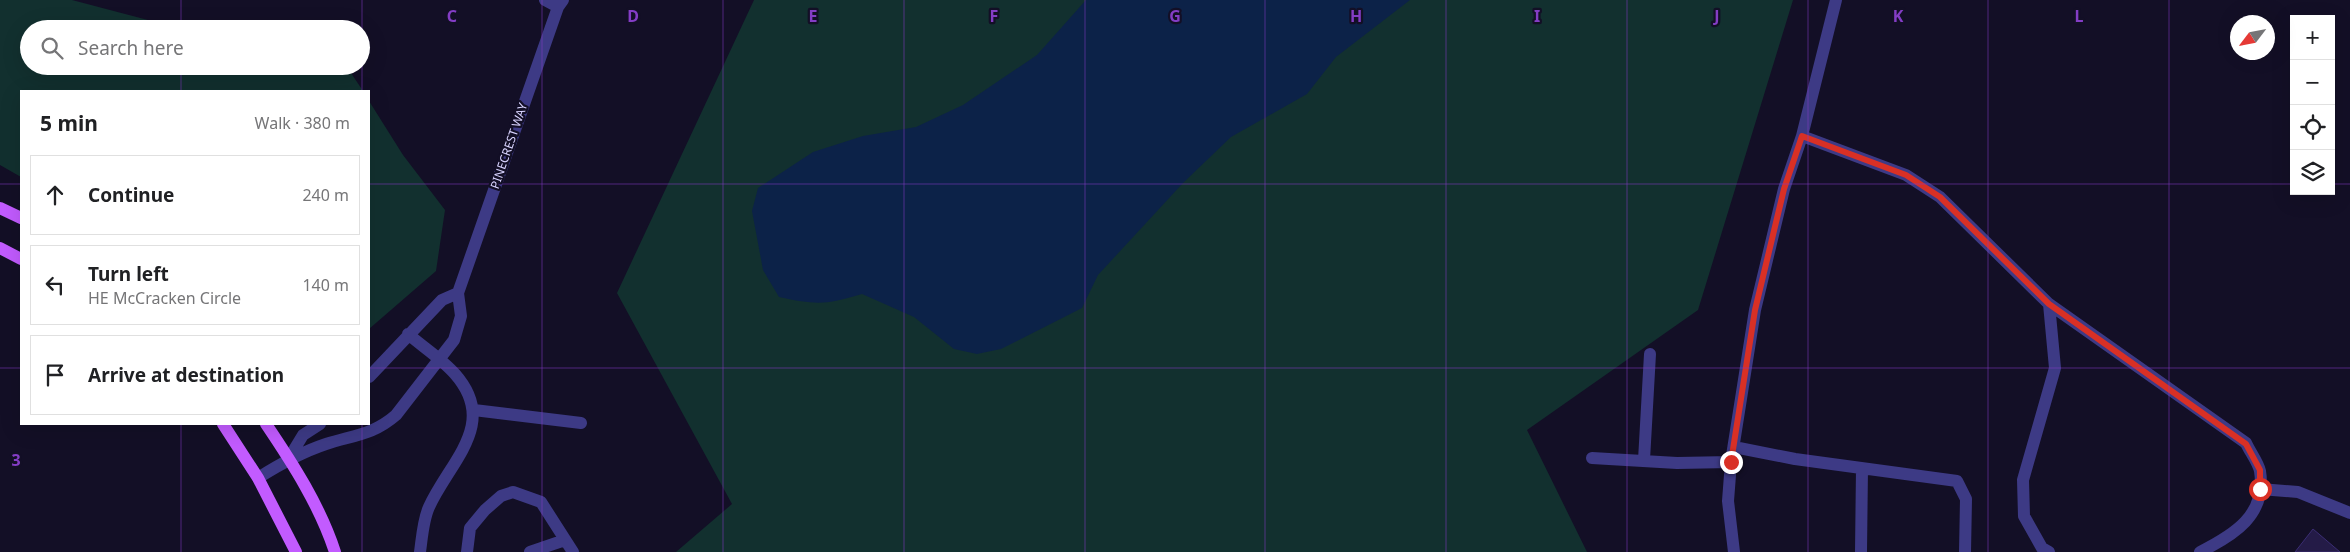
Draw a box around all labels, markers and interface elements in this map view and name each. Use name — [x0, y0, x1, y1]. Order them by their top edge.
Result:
text: C — [447, 5, 457, 27]
text: D — [627, 5, 639, 27]
text: E — [809, 5, 818, 27]
text: F — [990, 5, 998, 27]
text: G — [1169, 5, 1181, 27]
text: H — [1350, 5, 1362, 27]
text: I — [1534, 5, 1540, 27]
text: J — [1712, 5, 1720, 27]
text: K — [1893, 5, 1904, 27]
text: L — [2075, 5, 2084, 27]
north arrow — [2230, 15, 2275, 60]
map controls — [2290, 15, 2335, 195]
button: + — [2290, 15, 2335, 60]
search box — [20, 20, 370, 75]
icon: search — [38, 34, 66, 62]
text: Search here — [78, 35, 184, 61]
button: − — [2290, 60, 2335, 105]
street label: PINECREST WAY — [486, 101, 531, 191]
button: locate — [2290, 105, 2335, 150]
text: 5 min — [40, 109, 98, 137]
text: Walk · 380 m — [255, 112, 350, 134]
button: layers — [2290, 150, 2335, 195]
icon: ahead — [41, 181, 69, 209]
text: Continue — [88, 182, 174, 208]
text: 240 m — [302, 184, 349, 206]
text: Turn left — [88, 261, 169, 287]
icon: left — [41, 271, 69, 299]
text: 140 m — [302, 274, 349, 296]
text: HE McCracken Circle — [88, 287, 241, 309]
icon: arrive — [41, 361, 69, 389]
text: Arrive at destination — [88, 362, 284, 388]
text: 3 — [11, 449, 21, 471]
route end — [1720, 451, 1743, 474]
route start — [2249, 478, 2272, 501]

